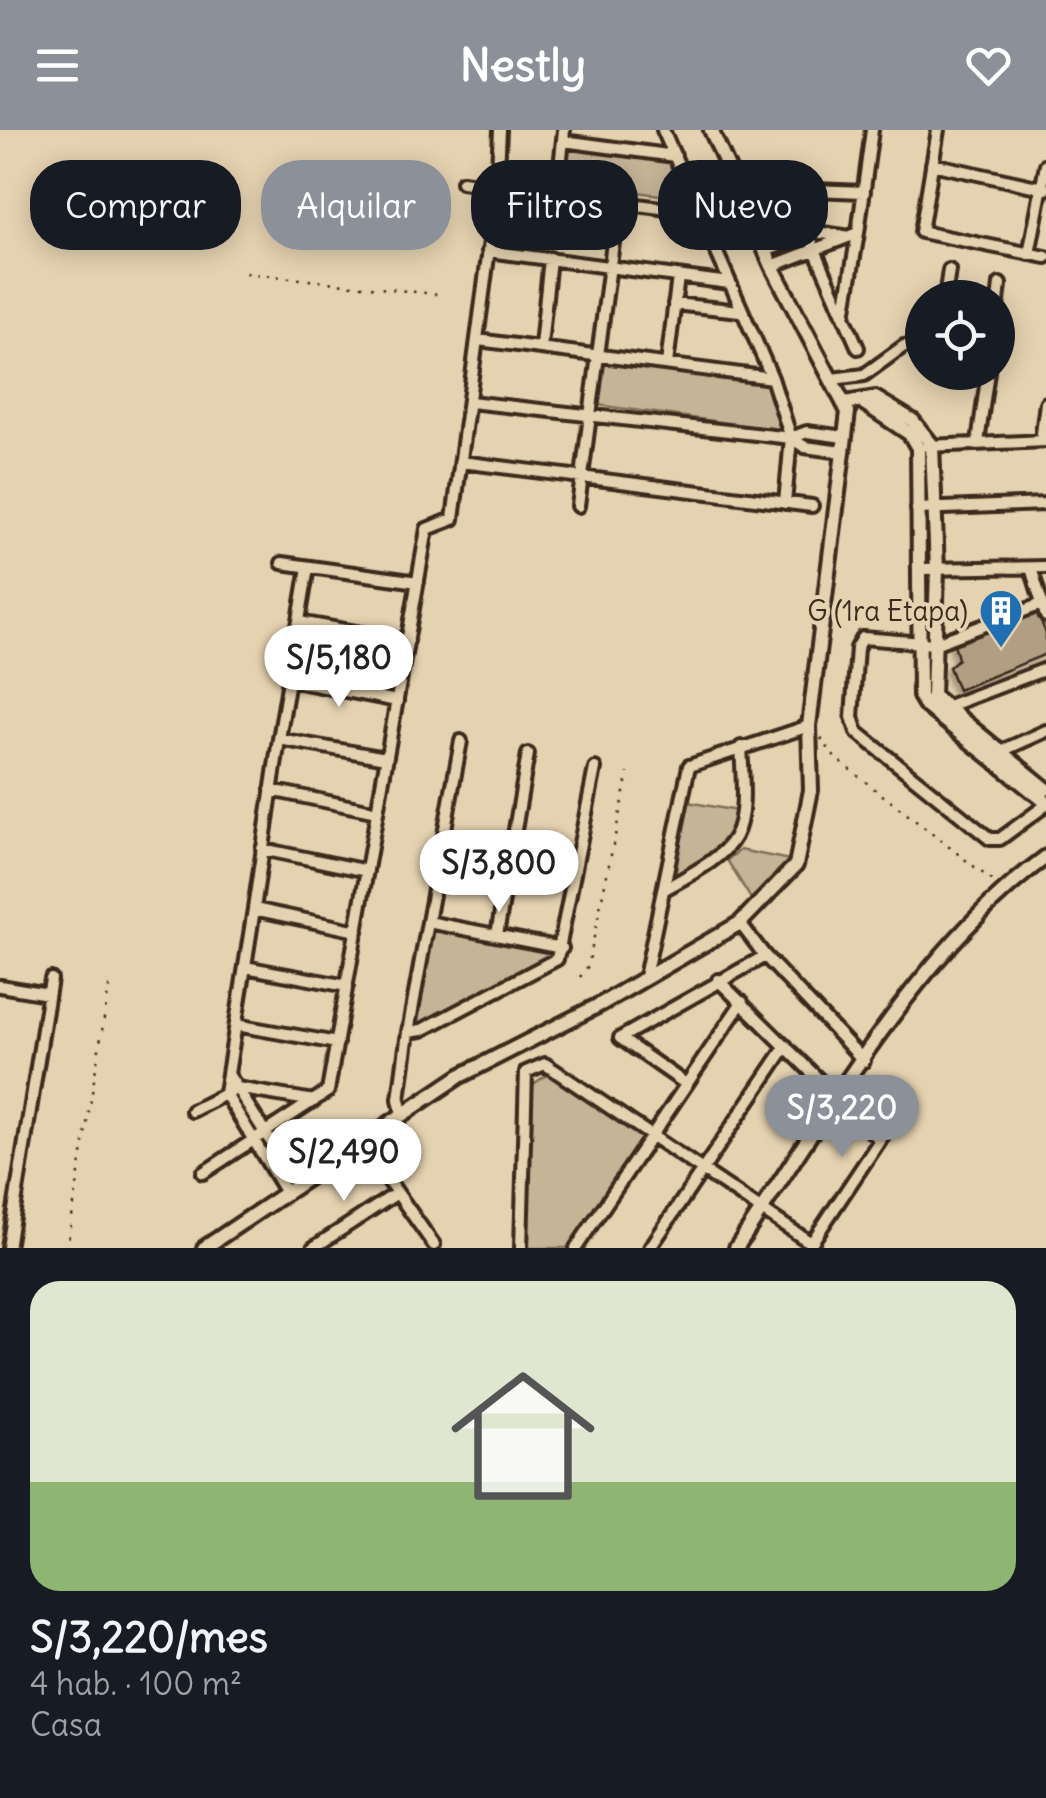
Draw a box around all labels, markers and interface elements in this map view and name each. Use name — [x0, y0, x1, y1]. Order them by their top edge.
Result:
text: Nestly — [460, 37, 586, 93]
icon: menu — [30, 38, 85, 93]
icon: heart — [961, 38, 1016, 93]
chip: Comprar — [30, 160, 241, 250]
chip: Alquilar — [261, 160, 451, 250]
chip: Filtros — [471, 160, 638, 250]
chip: Nuevo — [658, 160, 828, 250]
map controls — [905, 280, 1015, 390]
button: locate — [905, 280, 1015, 390]
building icon: G (1ra Etapa) — [978, 588, 1024, 649]
place label: G (1ra Etapa) — [807, 593, 968, 629]
pin: S/5,180 — [247, 625, 431, 710]
text: S/5,180 — [286, 637, 392, 678]
pin: S/3,800 — [407, 830, 591, 915]
text: S/3,800 — [442, 842, 556, 883]
pin: S/3,220 — [750, 1075, 934, 1160]
text: S/3,220 — [787, 1087, 897, 1128]
pin: S/2,490 — [252, 1119, 436, 1204]
text: S/2,490 — [288, 1131, 400, 1172]
icon: home — [433, 1346, 613, 1526]
text: S/3,220/mes — [30, 1611, 268, 1663]
text: 4 hab. · 100 m² — [30, 1663, 242, 1704]
text: Casa — [30, 1704, 102, 1745]

